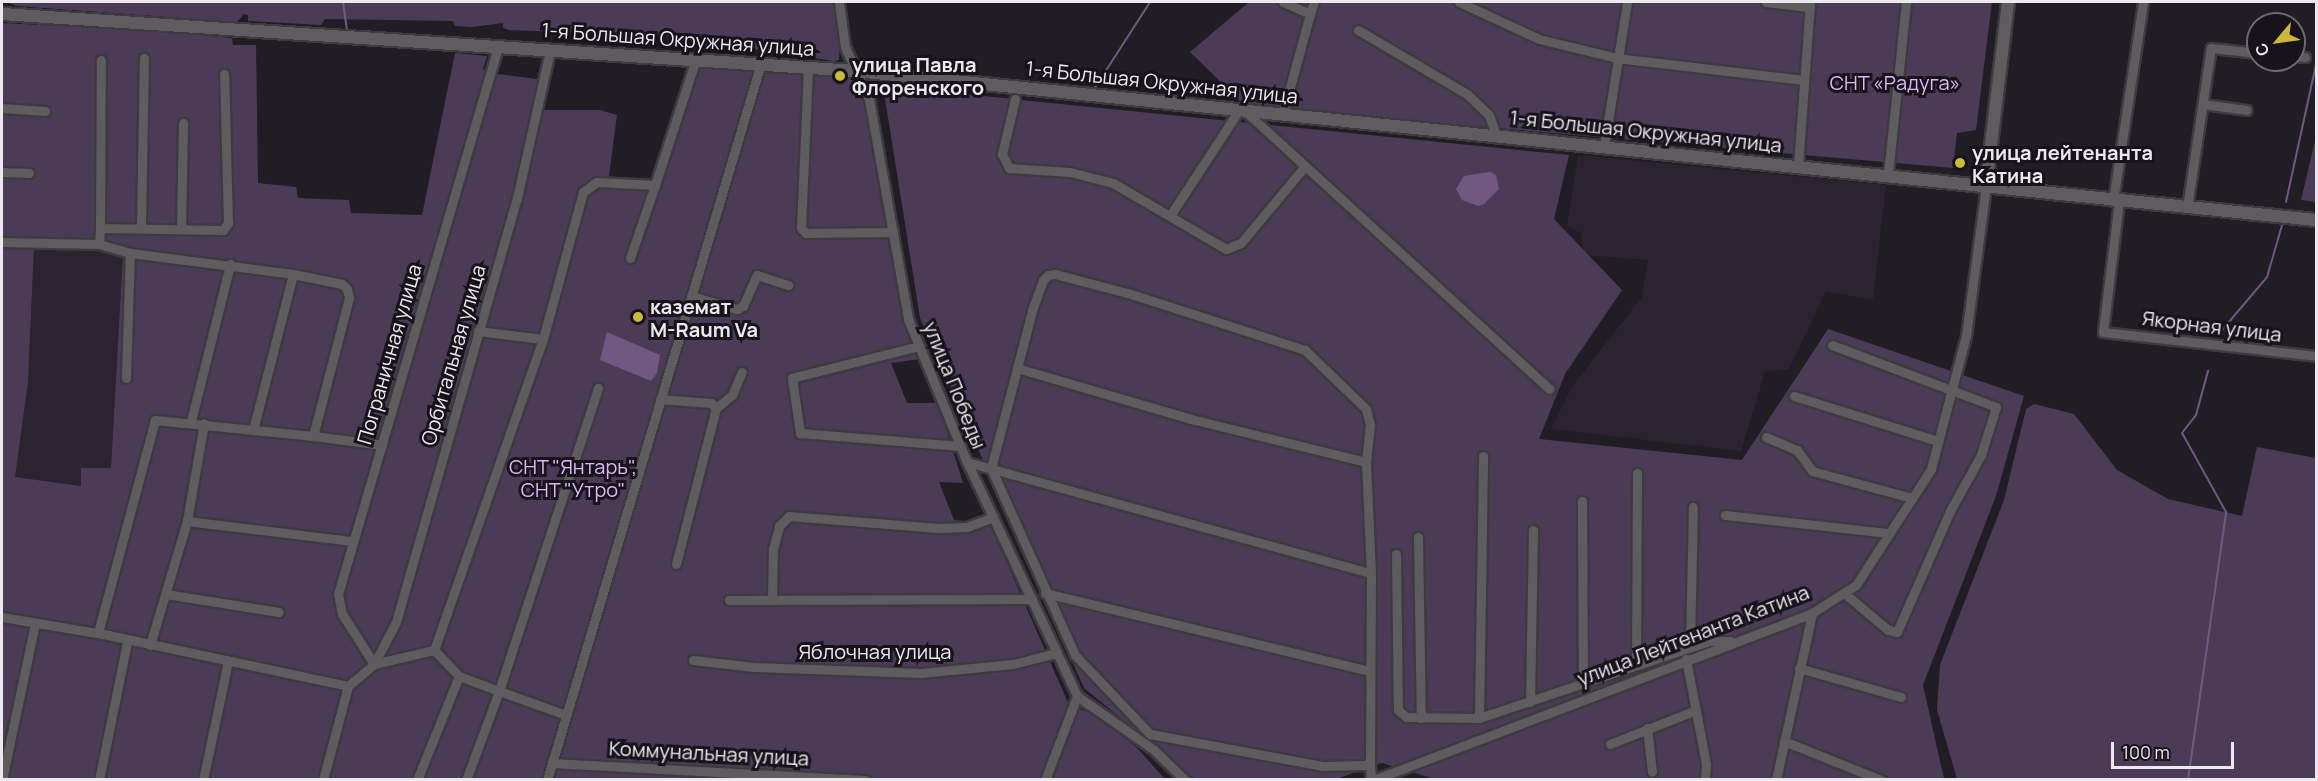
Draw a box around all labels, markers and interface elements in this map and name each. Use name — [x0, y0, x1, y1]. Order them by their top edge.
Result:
north arrow — [2246, 12, 2306, 72]
street label: 1-я Большая Окружная улица — [541, 17, 815, 61]
text: С — [2250, 39, 2274, 60]
place label: улица Павла Флоренского — [852, 52, 984, 99]
street label: 1-я Большая Окружная улица — [1025, 56, 1299, 108]
marker: улица Павла Флоренского — [833, 69, 847, 83]
park label: СНТ «Радуга» — [1829, 70, 1961, 94]
street label: 1-я Большая Окружная улица — [1509, 105, 1783, 157]
place label: улица лейтенанта Катина — [1972, 140, 2153, 187]
marker: улица лейтенанта Катина — [1953, 156, 1967, 170]
street label: Пограничная улица — [352, 261, 426, 447]
street label: Орбитальная улица — [416, 262, 490, 448]
place label: каземат M-Raum Va — [650, 294, 758, 341]
street label: Якорная улица — [2141, 306, 2283, 346]
marker: каземат M-Raum Va — [631, 310, 645, 324]
street label: улица Победы — [919, 318, 991, 452]
park label: СНТ "Янтарь", СНТ "Утро" — [509, 454, 637, 501]
street label: улица Лейтенанта Катина — [1574, 580, 1812, 690]
street label: Яблочная улица — [799, 639, 951, 663]
scale bar — [2114, 730, 2237, 768]
street label: Коммунальная улица — [608, 736, 810, 770]
text: 100 m — [2122, 740, 2170, 764]

